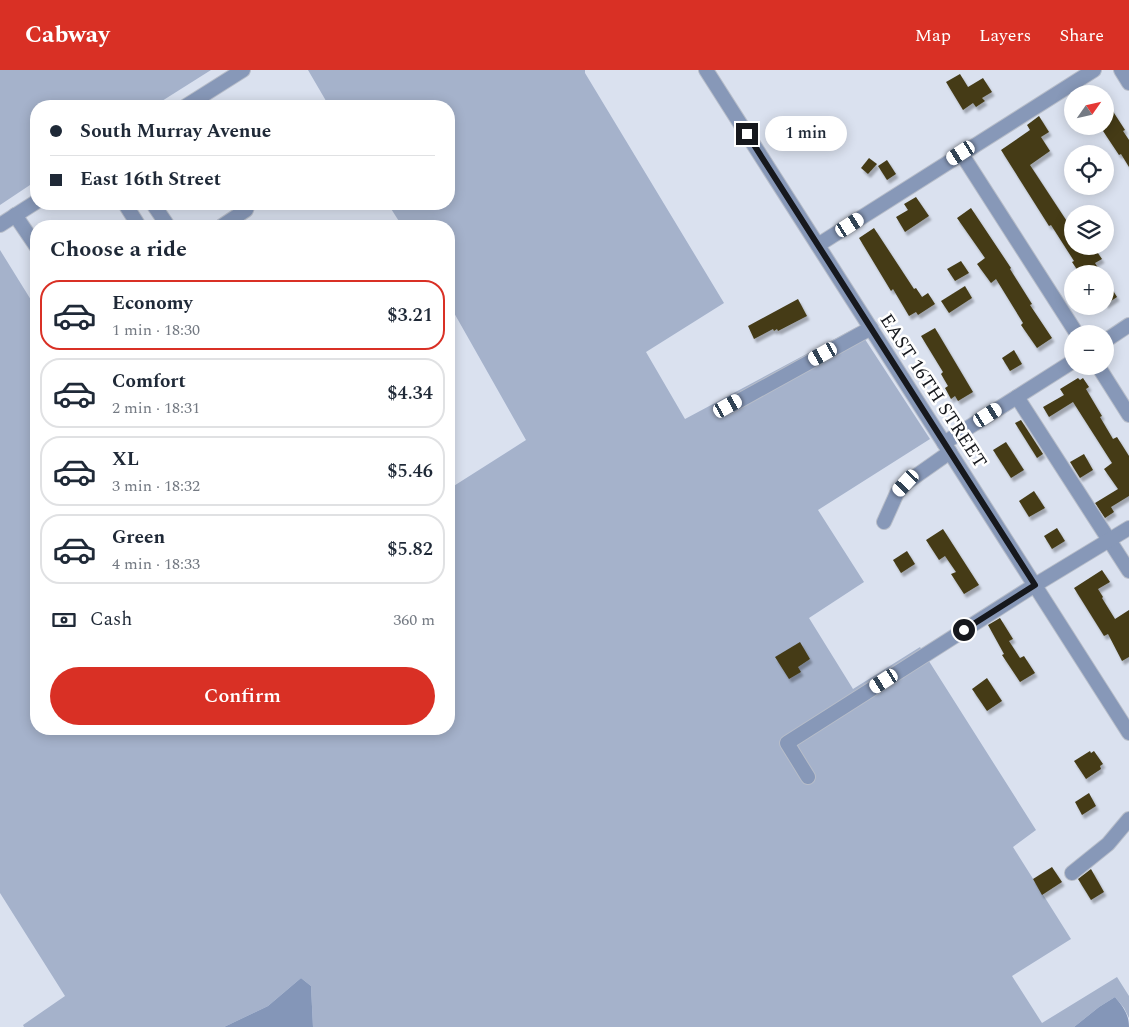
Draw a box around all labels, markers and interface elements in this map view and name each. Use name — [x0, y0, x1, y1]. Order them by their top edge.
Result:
text: Cabway — [25, 17, 110, 53]
text: Map — [915, 22, 951, 49]
text: Layers — [979, 22, 1031, 49]
text: Share — [1059, 22, 1104, 49]
north arrow — [1064, 85, 1114, 135]
map controls — [1064, 85, 1114, 375]
callout: 1 min — [764, 116, 847, 152]
text: South Murray Avenue — [80, 117, 271, 146]
text: 1 min — [785, 121, 827, 145]
route end — [736, 123, 758, 145]
car — [944, 139, 977, 167]
button: locate — [1064, 145, 1114, 195]
text: East 16th Street — [80, 165, 221, 194]
button: layers — [1064, 205, 1114, 255]
car — [833, 211, 866, 239]
text: Choose a ride — [50, 233, 187, 266]
button: + — [1064, 265, 1114, 315]
text: Economy — [112, 289, 193, 318]
icon: car — [52, 293, 97, 338]
text: $3.21 — [387, 301, 433, 330]
street label: EAST 16TH STREET — [872, 308, 994, 474]
text: 1 min · 18:30 — [112, 318, 200, 342]
button: − — [1064, 325, 1114, 375]
car — [806, 340, 839, 368]
text: Comfort — [112, 367, 186, 396]
icon: car — [52, 371, 97, 416]
text: $4.34 — [387, 379, 433, 408]
car — [711, 392, 744, 420]
text: 2 min · 18:31 — [112, 396, 200, 420]
car — [971, 401, 1004, 429]
text: XL — [112, 445, 139, 474]
icon: car — [52, 449, 97, 494]
text: $5.46 — [387, 457, 433, 486]
car — [890, 467, 921, 499]
text: 3 min · 18:32 — [112, 474, 200, 498]
text: Green — [112, 523, 165, 552]
icon: car — [52, 527, 97, 572]
text: $5.82 — [387, 535, 433, 564]
text: 4 min · 18:33 — [112, 552, 200, 576]
text: Cash — [90, 605, 132, 634]
icon: cash — [50, 606, 78, 634]
text: 360 m — [393, 608, 435, 632]
route start — [953, 619, 975, 641]
button: Confirm — [50, 667, 435, 725]
car — [867, 667, 900, 695]

